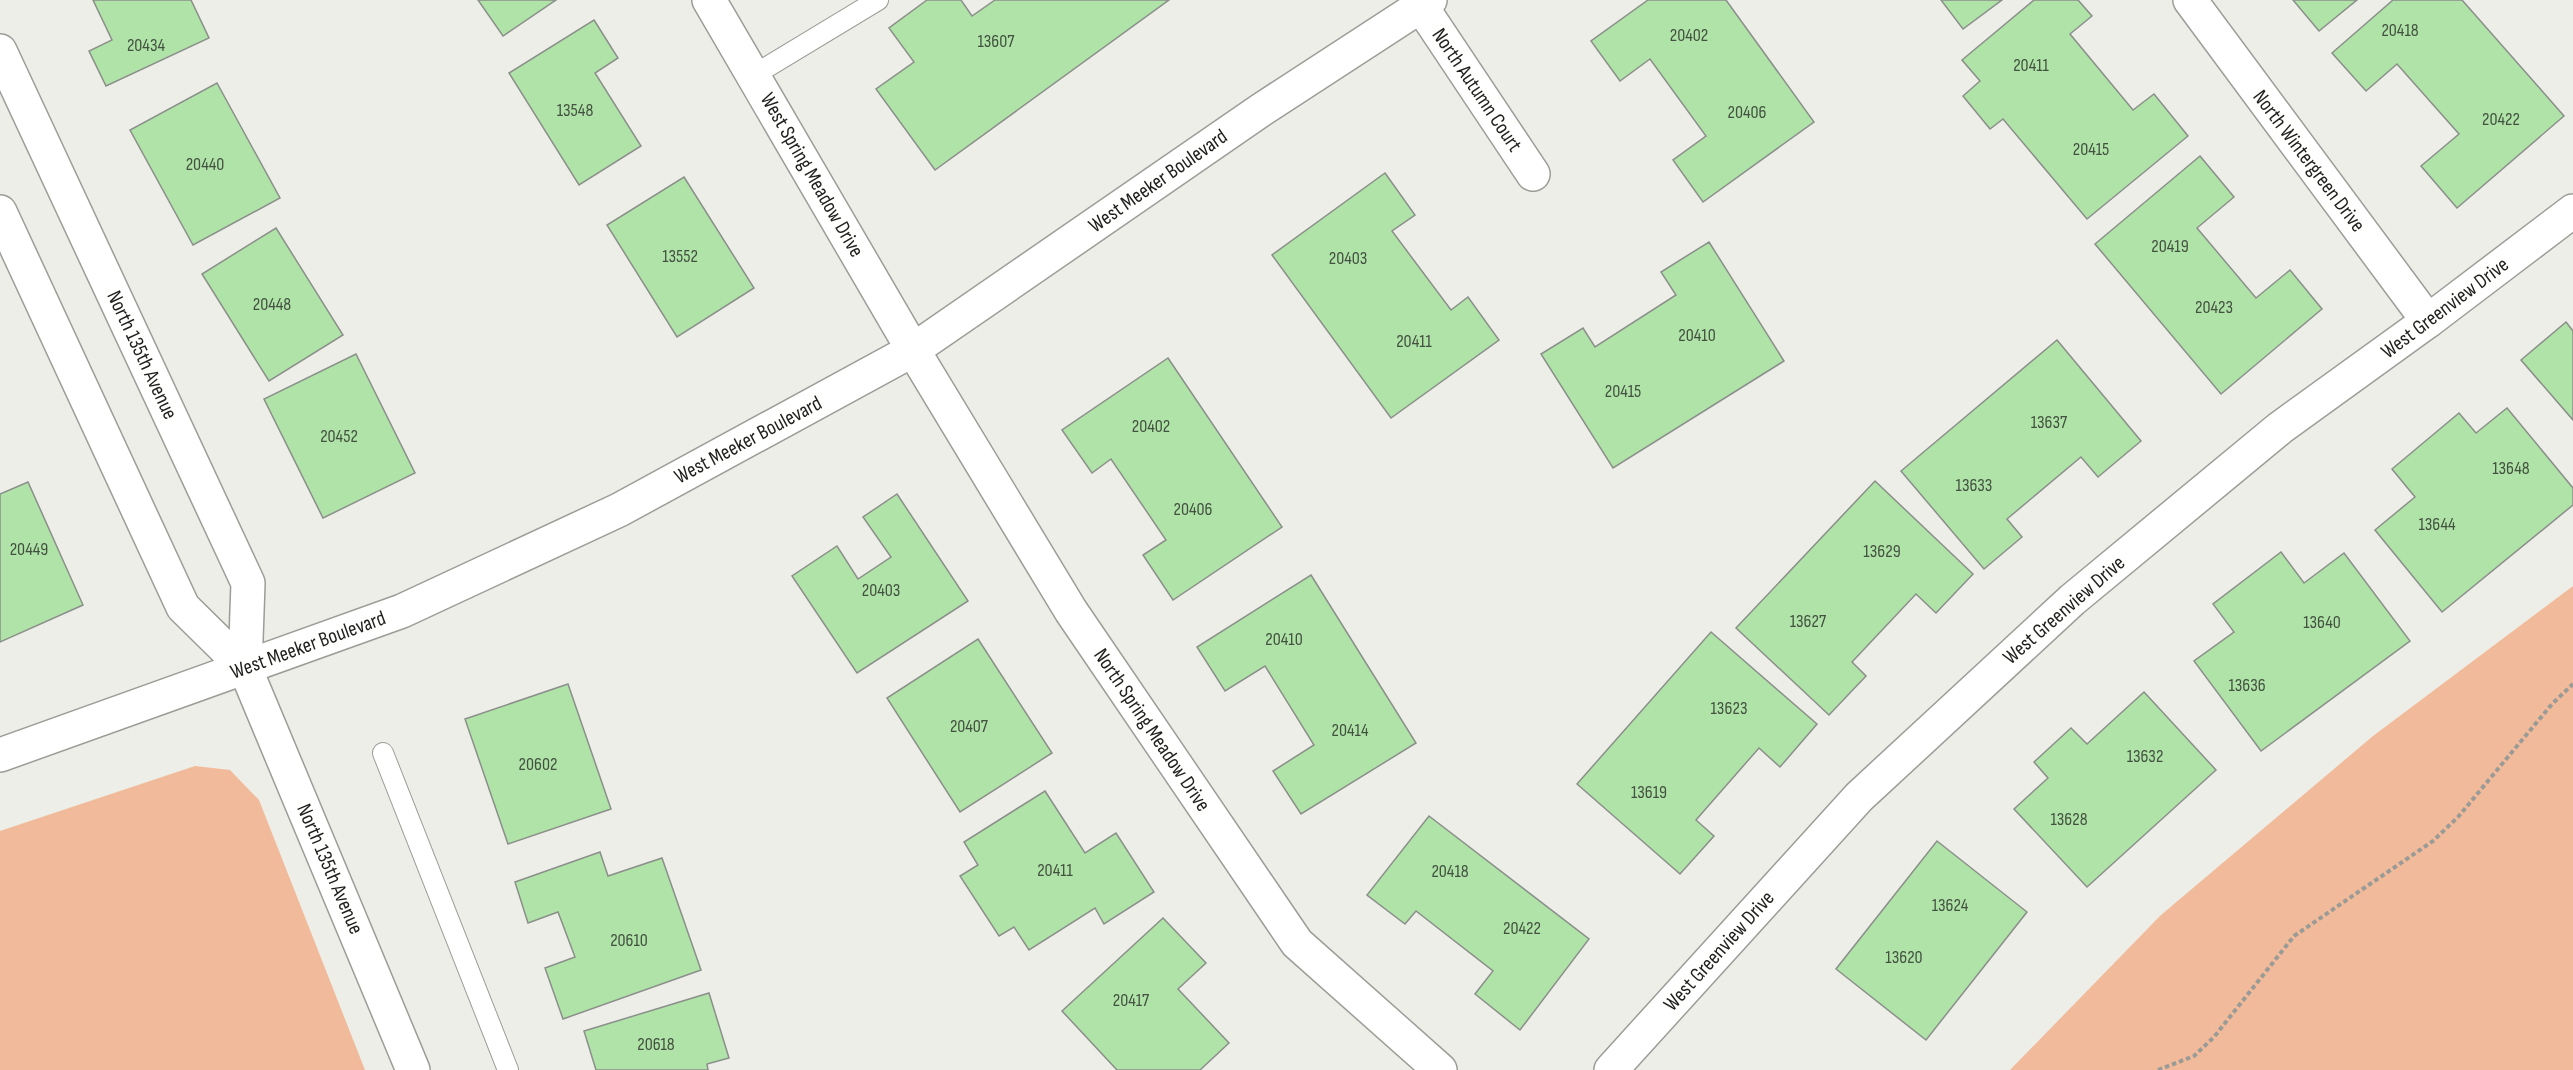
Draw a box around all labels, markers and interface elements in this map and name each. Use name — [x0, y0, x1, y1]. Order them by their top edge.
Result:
house number: 20418 — [2381, 20, 2419, 41]
street label: North Autumn Court — [1427, 24, 1527, 156]
house number: 20402 — [1670, 25, 1708, 46]
house number: 13607 — [978, 31, 1015, 52]
house number: 20434 — [127, 35, 166, 56]
house number: 20411 — [2013, 55, 2050, 76]
street label: North Wintergreen Drive — [2247, 85, 2371, 237]
street label: West Spring Meadow Drive — [755, 88, 869, 262]
house number: 13548 — [557, 100, 593, 121]
house number: 20406 — [1728, 102, 1767, 123]
house number: 20422 — [2482, 109, 2520, 130]
street label: West Meeker Boulevard — [1084, 124, 1232, 238]
house number: 20415 — [2073, 139, 2109, 160]
house number: 20440 — [186, 154, 224, 175]
house number: 20419 — [2151, 236, 2189, 257]
house number: 13552 — [662, 246, 698, 267]
house number: 20403 — [1329, 248, 1367, 269]
street label: West Greenview Drive — [2376, 252, 2514, 364]
street label: North 135th Avenue — [101, 287, 183, 423]
house number: 20448 — [253, 294, 291, 315]
house number: 20423 — [2195, 297, 2233, 318]
house number: 20410 — [1678, 325, 1716, 346]
house number: 20411 — [1396, 331, 1433, 352]
house number: 20415 — [1605, 381, 1641, 402]
street label: West Meeker Boulevard — [670, 391, 826, 489]
house number: 13637 — [2031, 412, 2068, 433]
house number: 20402 — [1132, 416, 1170, 437]
house number: 20452 — [320, 426, 358, 447]
house number: 13648 — [2492, 458, 2530, 479]
house number: 13633 — [1956, 475, 1992, 496]
house number: 20406 — [1174, 499, 1213, 520]
house number: 13644 — [2418, 514, 2456, 535]
house number: 20449 — [10, 539, 48, 560]
house number: 13629 — [1863, 541, 1901, 562]
street label: West Greenview Drive — [1998, 550, 2130, 670]
house number: 20403 — [862, 580, 900, 601]
street label: West Meeker Boulevard — [227, 605, 389, 685]
house number: 13627 — [1790, 611, 1827, 632]
house number: 13640 — [2303, 612, 2341, 633]
house number: 20410 — [1265, 629, 1303, 650]
street label: North Spring Meadow Drive — [1088, 644, 1216, 816]
house number: 13636 — [2228, 675, 2266, 696]
house number: 13623 — [1711, 698, 1747, 719]
house number: 20407 — [950, 716, 989, 737]
house number: 20414 — [1332, 720, 1369, 741]
house number: 13632 — [2127, 746, 2163, 767]
house number: 20602 — [519, 754, 557, 775]
house number: 13619 — [1631, 782, 1667, 803]
street label: North 135th Avenue — [291, 800, 369, 938]
house number: 13628 — [2050, 809, 2088, 830]
house number: 20411 — [1037, 860, 1074, 881]
house number: 20418 — [1431, 861, 1469, 882]
street label: West Greenview Drive — [1658, 886, 1780, 1016]
house number: 13624 — [1932, 895, 1969, 916]
house number: 20422 — [1503, 918, 1541, 939]
house number: 20610 — [610, 930, 648, 951]
house number: 13620 — [1885, 947, 1923, 968]
house number: 20417 — [1113, 990, 1150, 1011]
house number: 20618 — [637, 1034, 675, 1055]

